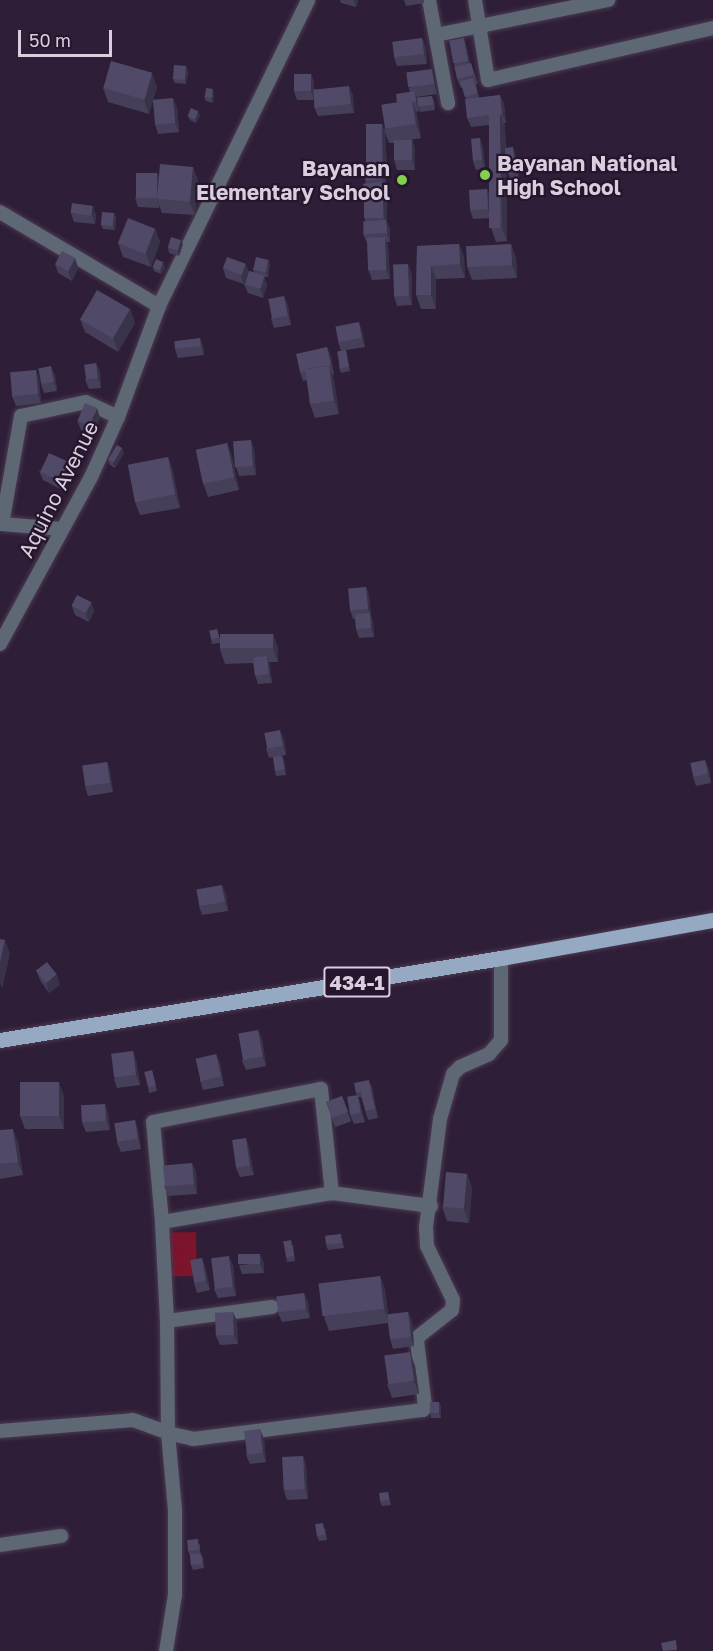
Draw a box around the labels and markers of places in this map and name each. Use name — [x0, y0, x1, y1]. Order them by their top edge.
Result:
place label: Bayanan National High School — [497, 150, 677, 200]
place label: Bayanan Elementary School — [196, 155, 390, 205]
marker: Bayanan National High School — [478, 168, 492, 182]
marker: Bayanan Elementary School — [395, 173, 409, 187]

